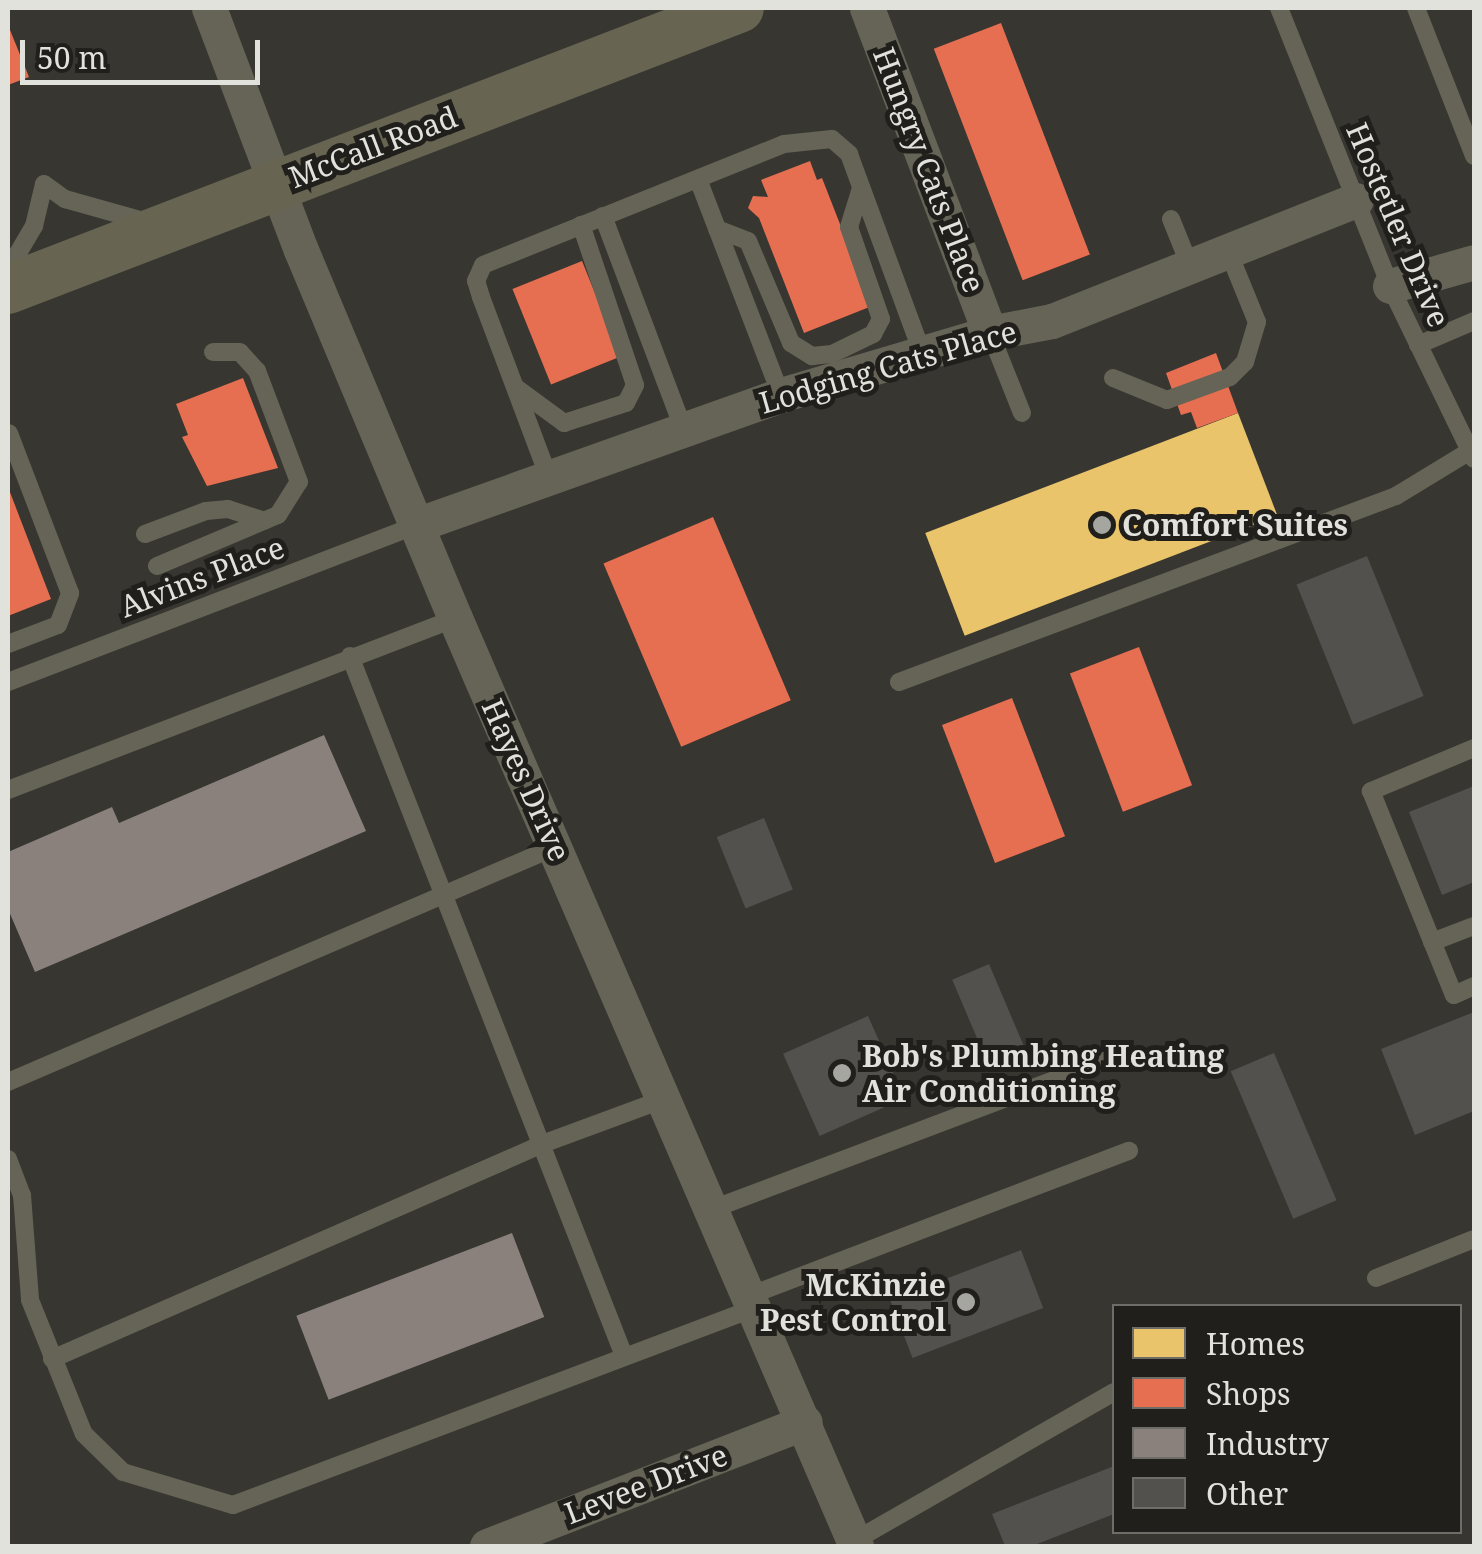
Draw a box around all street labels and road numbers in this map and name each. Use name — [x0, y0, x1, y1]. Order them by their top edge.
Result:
street label: Hungry Cats Place — [866, 42, 992, 298]
street label: McCall Road — [284, 98, 462, 196]
street label: Hostetler Drive — [1339, 118, 1457, 332]
street label: Lodging Cats Place — [755, 313, 1021, 421]
street label: Alvins Place — [115, 529, 289, 625]
street label: Hayes Drive — [474, 693, 578, 867]
street label: Levee Drive — [560, 1437, 732, 1531]

